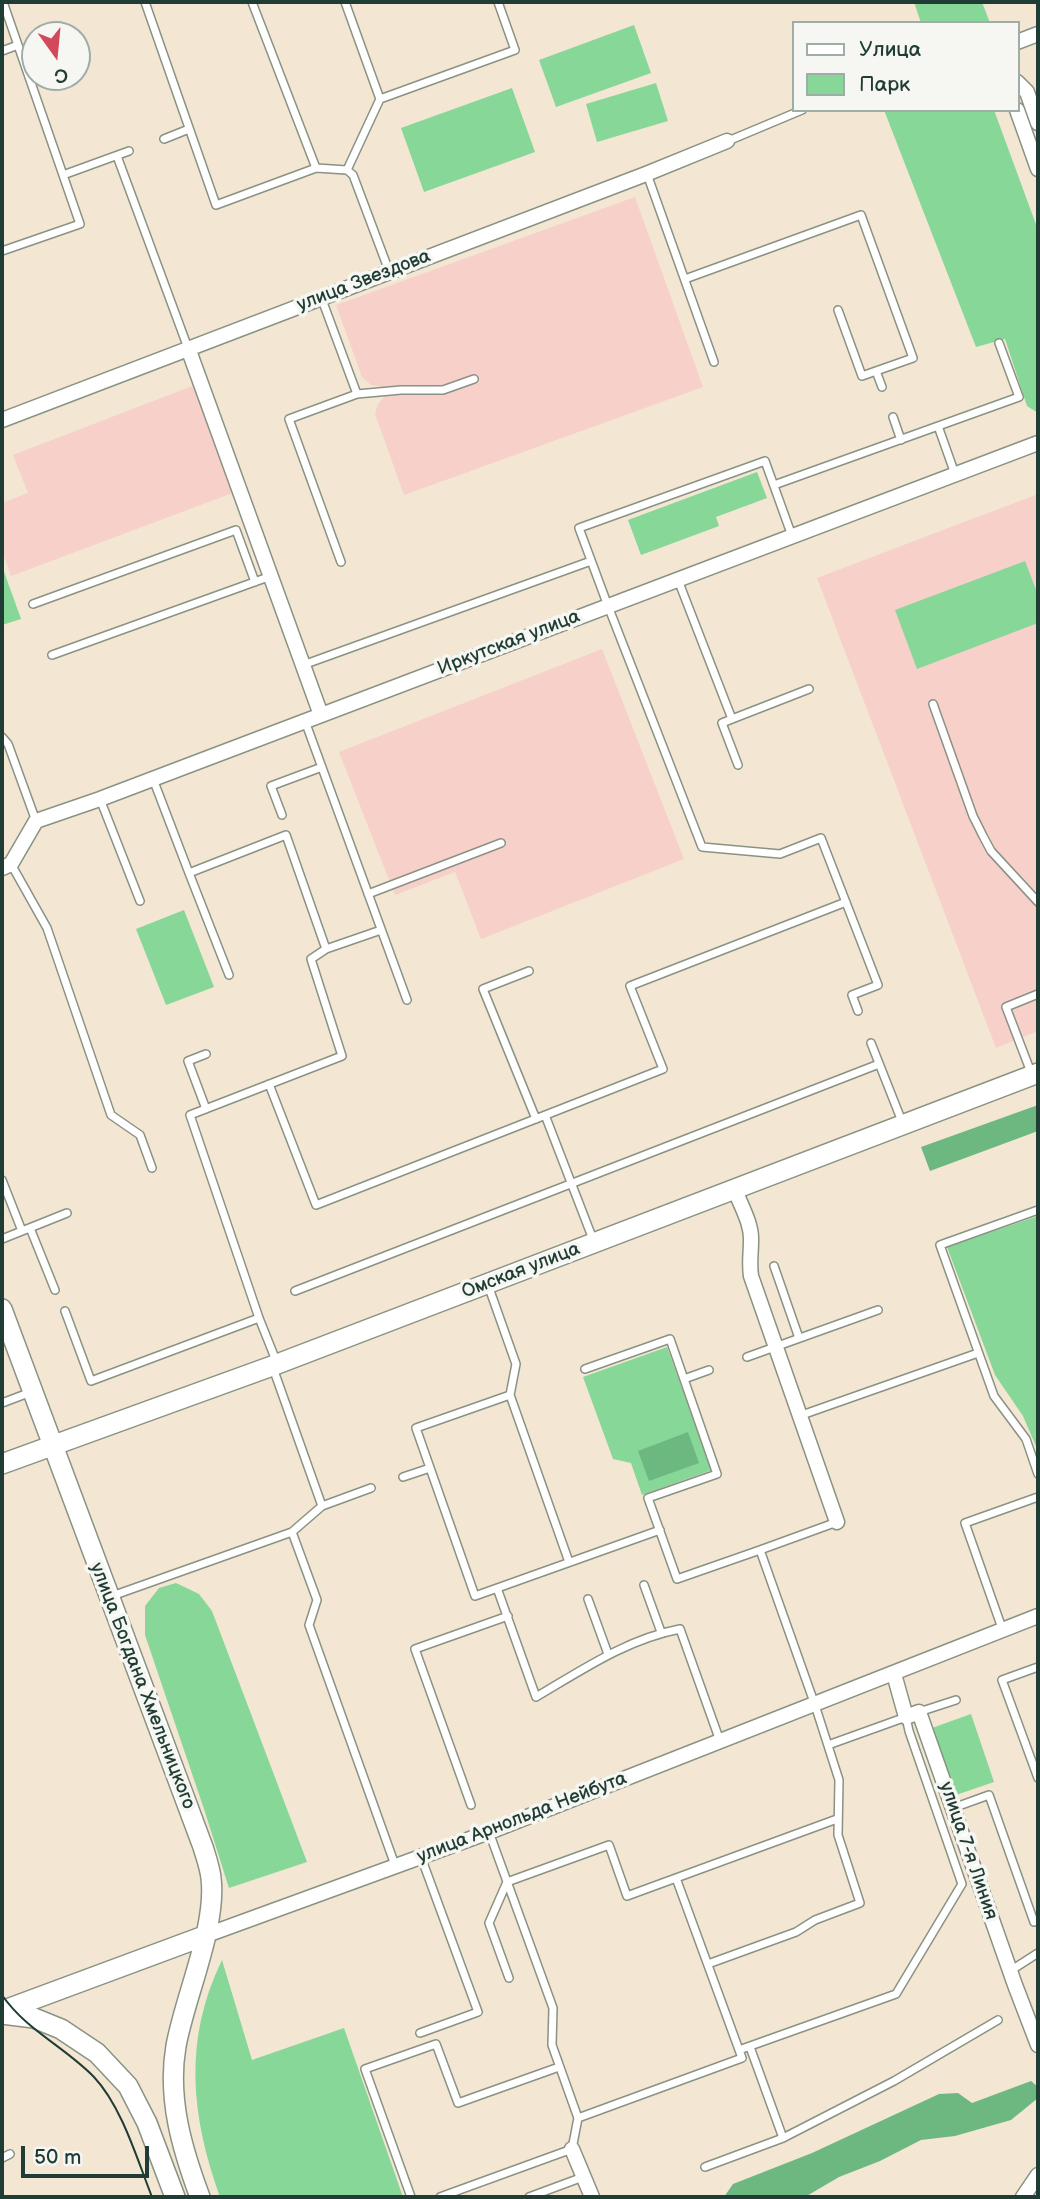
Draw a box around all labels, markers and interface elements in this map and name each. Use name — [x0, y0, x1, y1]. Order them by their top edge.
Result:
north arrow — [21, 21, 91, 91]
legend — [792, 21, 1019, 112]
text: Улица — [859, 37, 921, 62]
text: С — [52, 62, 70, 88]
text: Парк — [859, 72, 910, 97]
street label: улица Звездова — [294, 245, 434, 317]
street label: Иркутская улица — [435, 605, 583, 681]
street label: Омская улица — [459, 1238, 583, 1304]
street label: улица Богдана Хмельницкого — [84, 1560, 200, 1812]
street label: улица Арнольда Нейбута — [414, 1767, 630, 1869]
street label: улица 7-я Линия — [934, 1779, 1002, 1923]
scale bar — [24, 2132, 152, 2176]
text: 50 m — [34, 2145, 81, 2170]

